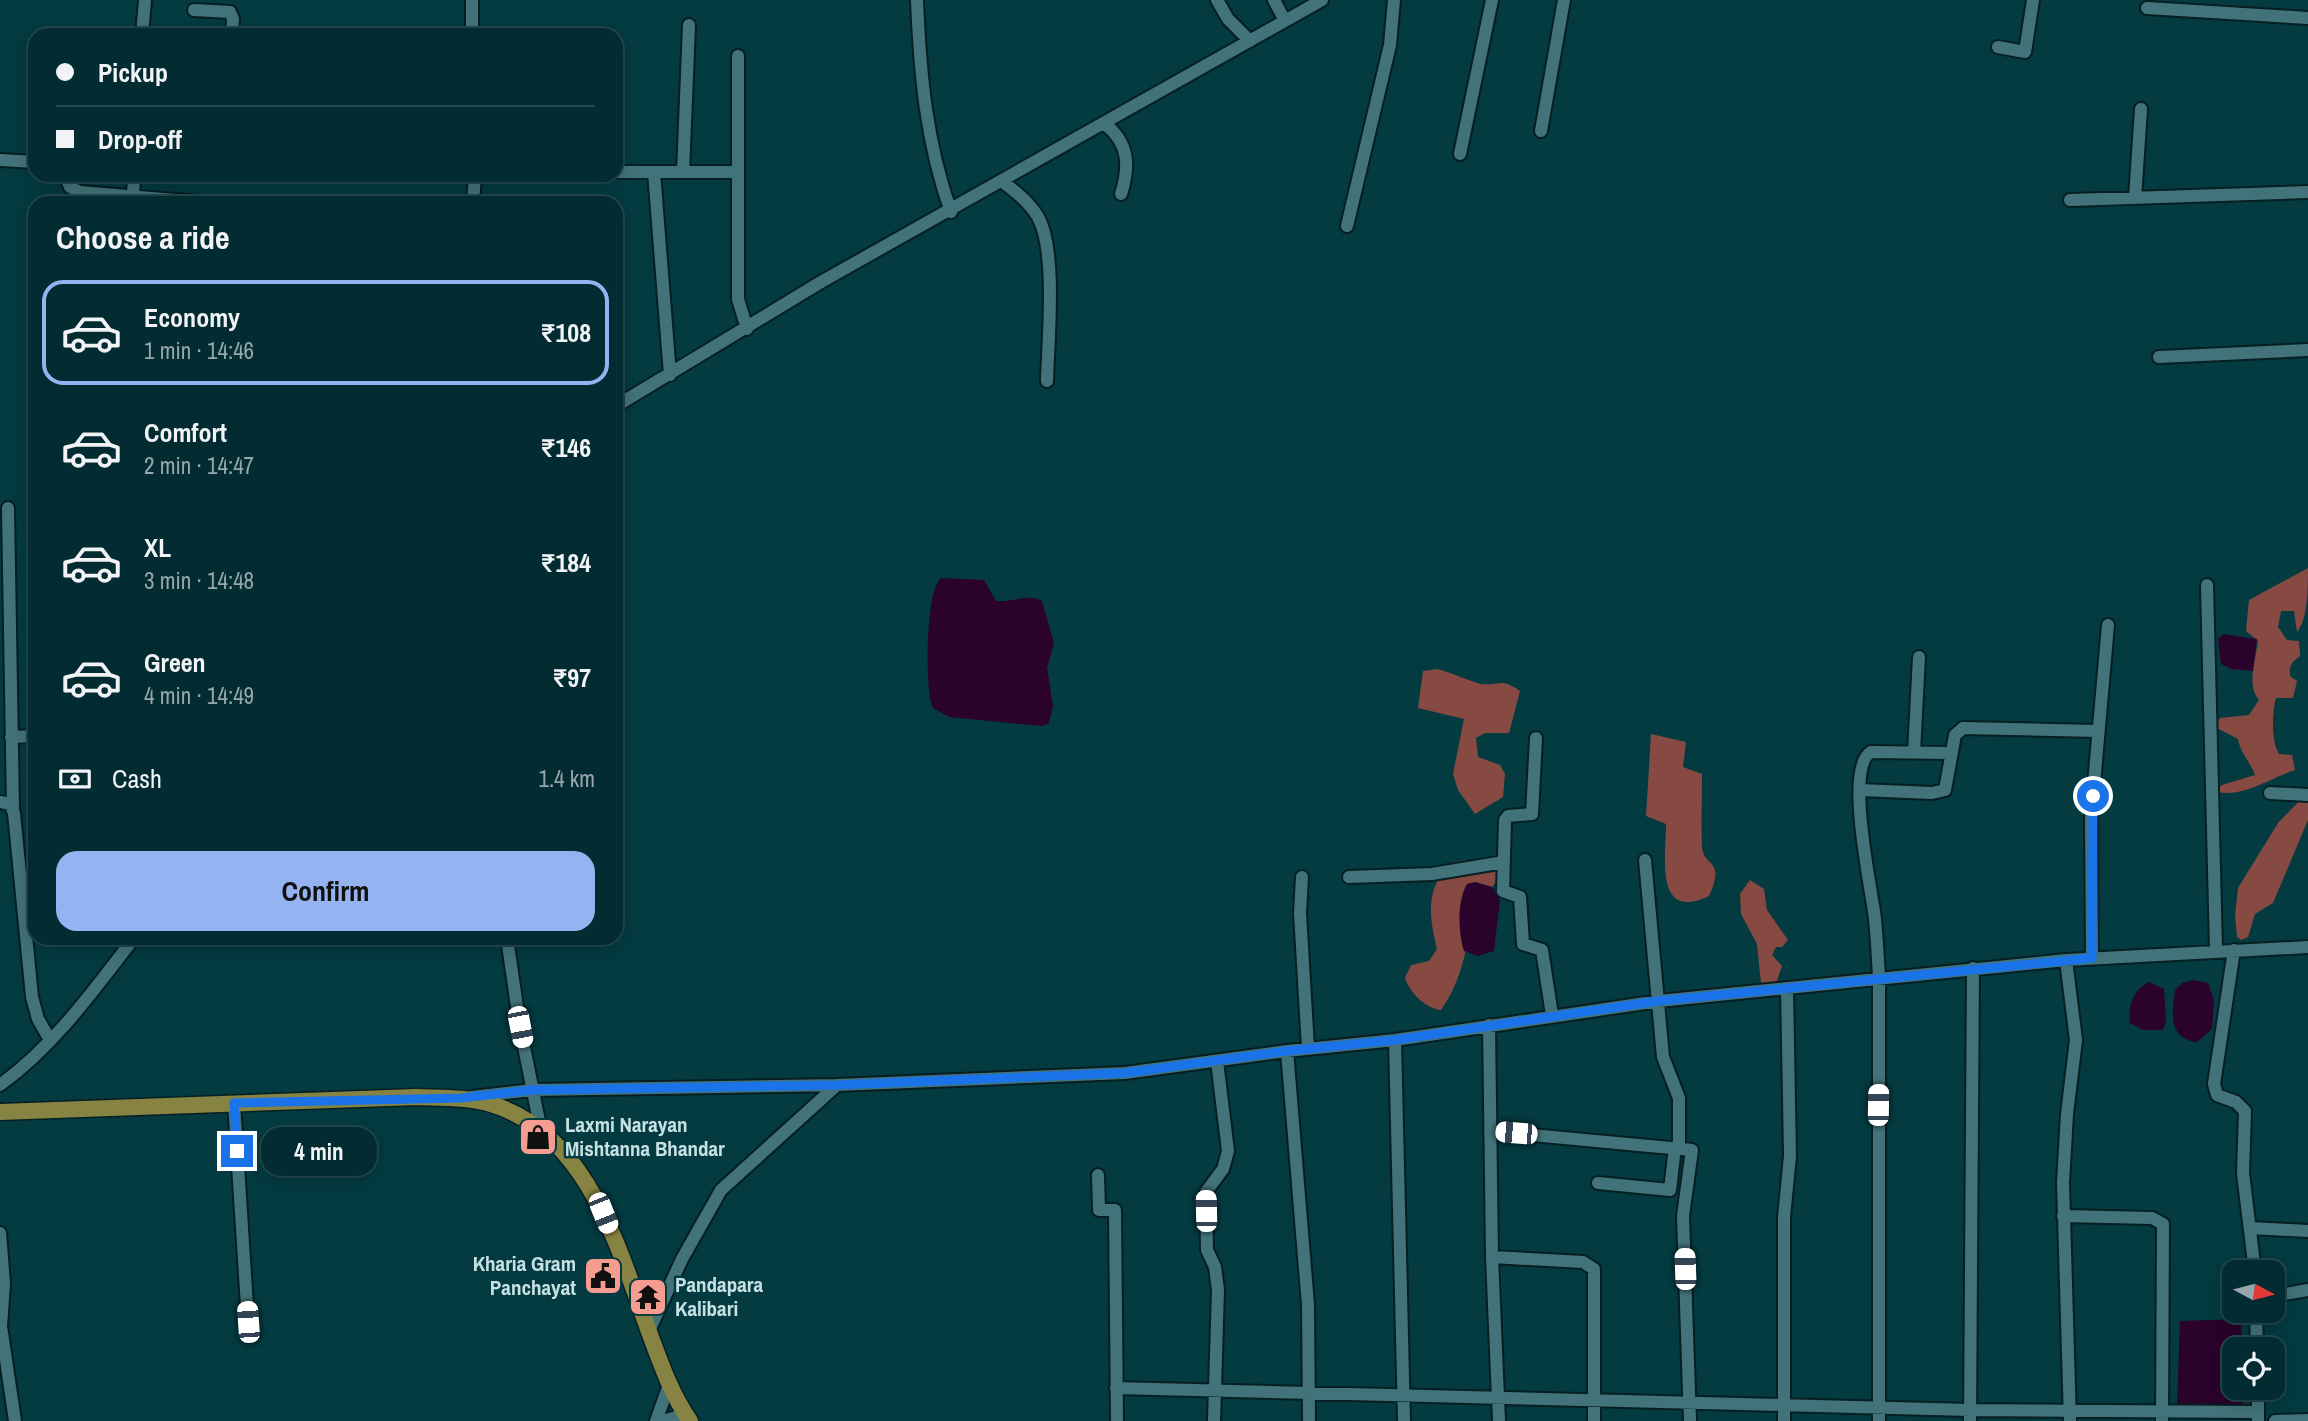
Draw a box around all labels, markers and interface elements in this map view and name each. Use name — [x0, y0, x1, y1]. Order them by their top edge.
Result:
text: Pickup — [98, 55, 168, 90]
text: Drop-off — [98, 122, 182, 157]
text: Choose a ride — [56, 216, 230, 259]
text: Economy — [144, 300, 240, 335]
icon: car — [60, 301, 123, 364]
text: ₹108 — [540, 315, 591, 350]
text: 1 min · 14:46 — [144, 335, 254, 366]
text: Comfort — [144, 415, 227, 450]
icon: car — [60, 416, 123, 479]
text: ₹146 — [540, 430, 591, 465]
text: 2 min · 14:47 — [144, 450, 254, 481]
text: XL — [144, 530, 171, 565]
icon: car — [60, 531, 123, 594]
text: ₹184 — [540, 545, 591, 580]
text: 3 min · 14:48 — [144, 565, 254, 596]
text: Green — [144, 645, 206, 680]
icon: car — [60, 646, 123, 709]
text: ₹97 — [552, 660, 591, 695]
text: 4 min · 14:49 — [144, 680, 254, 711]
icon: cash — [56, 760, 94, 798]
text: Cash — [112, 761, 162, 796]
text: 1.4 km — [538, 763, 595, 794]
route start — [2077, 780, 2109, 812]
button: Confirm — [56, 851, 595, 931]
car — [506, 1004, 535, 1050]
car — [1868, 1084, 1889, 1126]
place label: Laxmi Narayan Mishtanna Bhandar — [565, 1110, 725, 1163]
shop icon: Laxmi Narayan Mishtanna Bhandar — [517, 1116, 559, 1158]
car — [1495, 1121, 1538, 1145]
callout: 4 min — [262, 1126, 377, 1176]
route end — [221, 1135, 253, 1167]
text: 4 min — [294, 1136, 344, 1167]
car — [586, 1190, 621, 1236]
car — [1196, 1190, 1217, 1232]
car — [1674, 1248, 1697, 1290]
place label: Kharia Gram Panchayat — [473, 1249, 576, 1302]
public building icon: Kharia Gram Panchayat — [582, 1255, 624, 1297]
north arrow — [2222, 1260, 2286, 1323]
map controls — [2222, 1260, 2285, 1400]
place label: Pandapara Kalibari — [675, 1270, 763, 1323]
temple icon: Pandapara Kalibari — [627, 1276, 669, 1318]
car — [237, 1300, 260, 1344]
button: locate — [2222, 1337, 2285, 1400]

